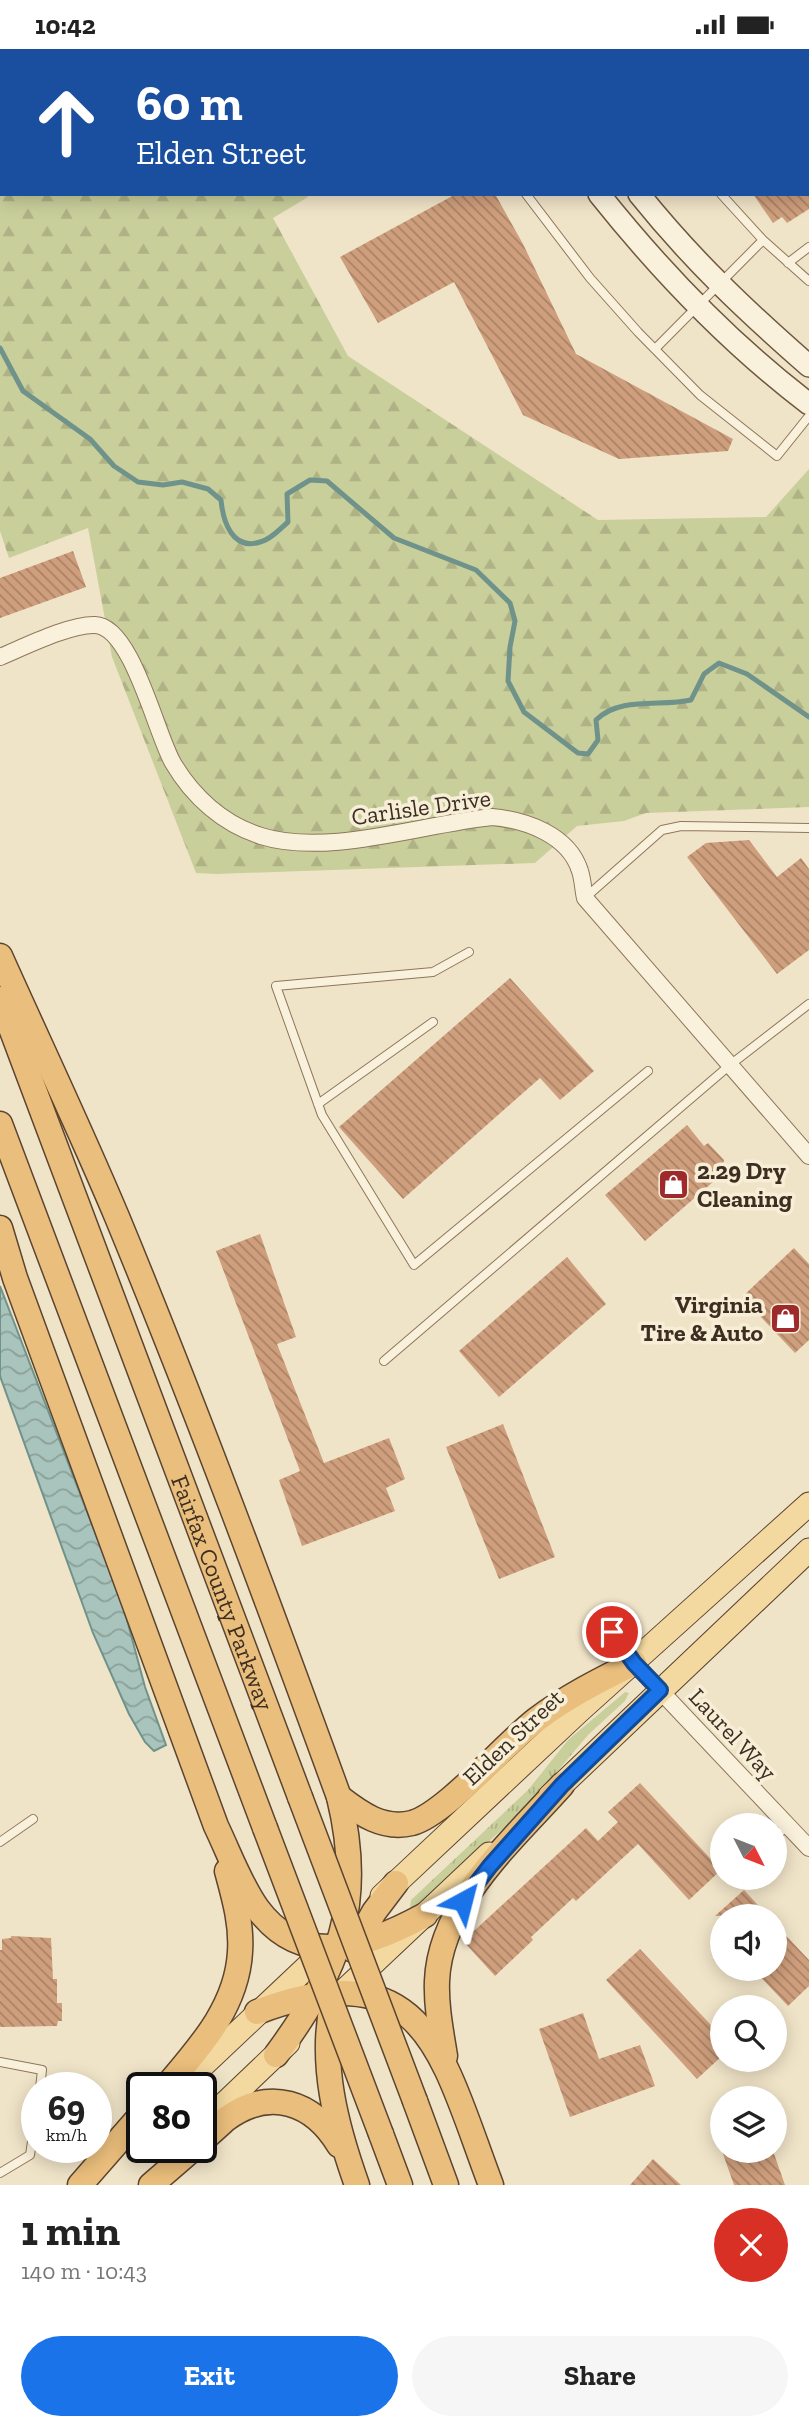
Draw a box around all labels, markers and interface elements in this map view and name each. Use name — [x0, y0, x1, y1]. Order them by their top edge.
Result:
text: 10:42 — [35, 9, 96, 41]
text: 60 m — [136, 74, 243, 133]
icon: ahead — [21, 77, 112, 168]
text: Elden Street — [136, 134, 306, 172]
street label: Carlisle Drive — [350, 783, 492, 831]
place label: 2.29 Dry Cleaning — [697, 1156, 793, 1213]
shop icon: 2.29 Dry Cleaning — [657, 1167, 691, 1201]
place label: Virginia Tire & Auto — [641, 1290, 763, 1347]
shop icon: Virginia Tire & Auto — [769, 1301, 803, 1335]
street label: Fairfax County Parkway — [166, 1471, 281, 1715]
pin — [582, 1602, 642, 1662]
icon: arrive — [593, 1613, 631, 1651]
street label: Laurel Way — [683, 1682, 783, 1787]
street label: Elden Street — [457, 1683, 570, 1791]
north arrow — [710, 1813, 788, 1890]
map controls — [710, 1813, 787, 2163]
position arrow — [426, 1864, 500, 1938]
button: sound — [710, 1904, 787, 1981]
button: search — [710, 1995, 787, 2072]
speed limit sign: 80 — [126, 2072, 217, 2163]
button: layers — [710, 2086, 787, 2163]
text: 69 — [48, 2087, 85, 2129]
text: km/h — [46, 2124, 87, 2146]
text: 1 min — [21, 2205, 120, 2256]
button: close — [714, 2208, 788, 2282]
text: 140 m · 10:43 — [21, 2257, 147, 2285]
button: Exit — [21, 2336, 398, 2416]
button: Share — [412, 2336, 788, 2416]

